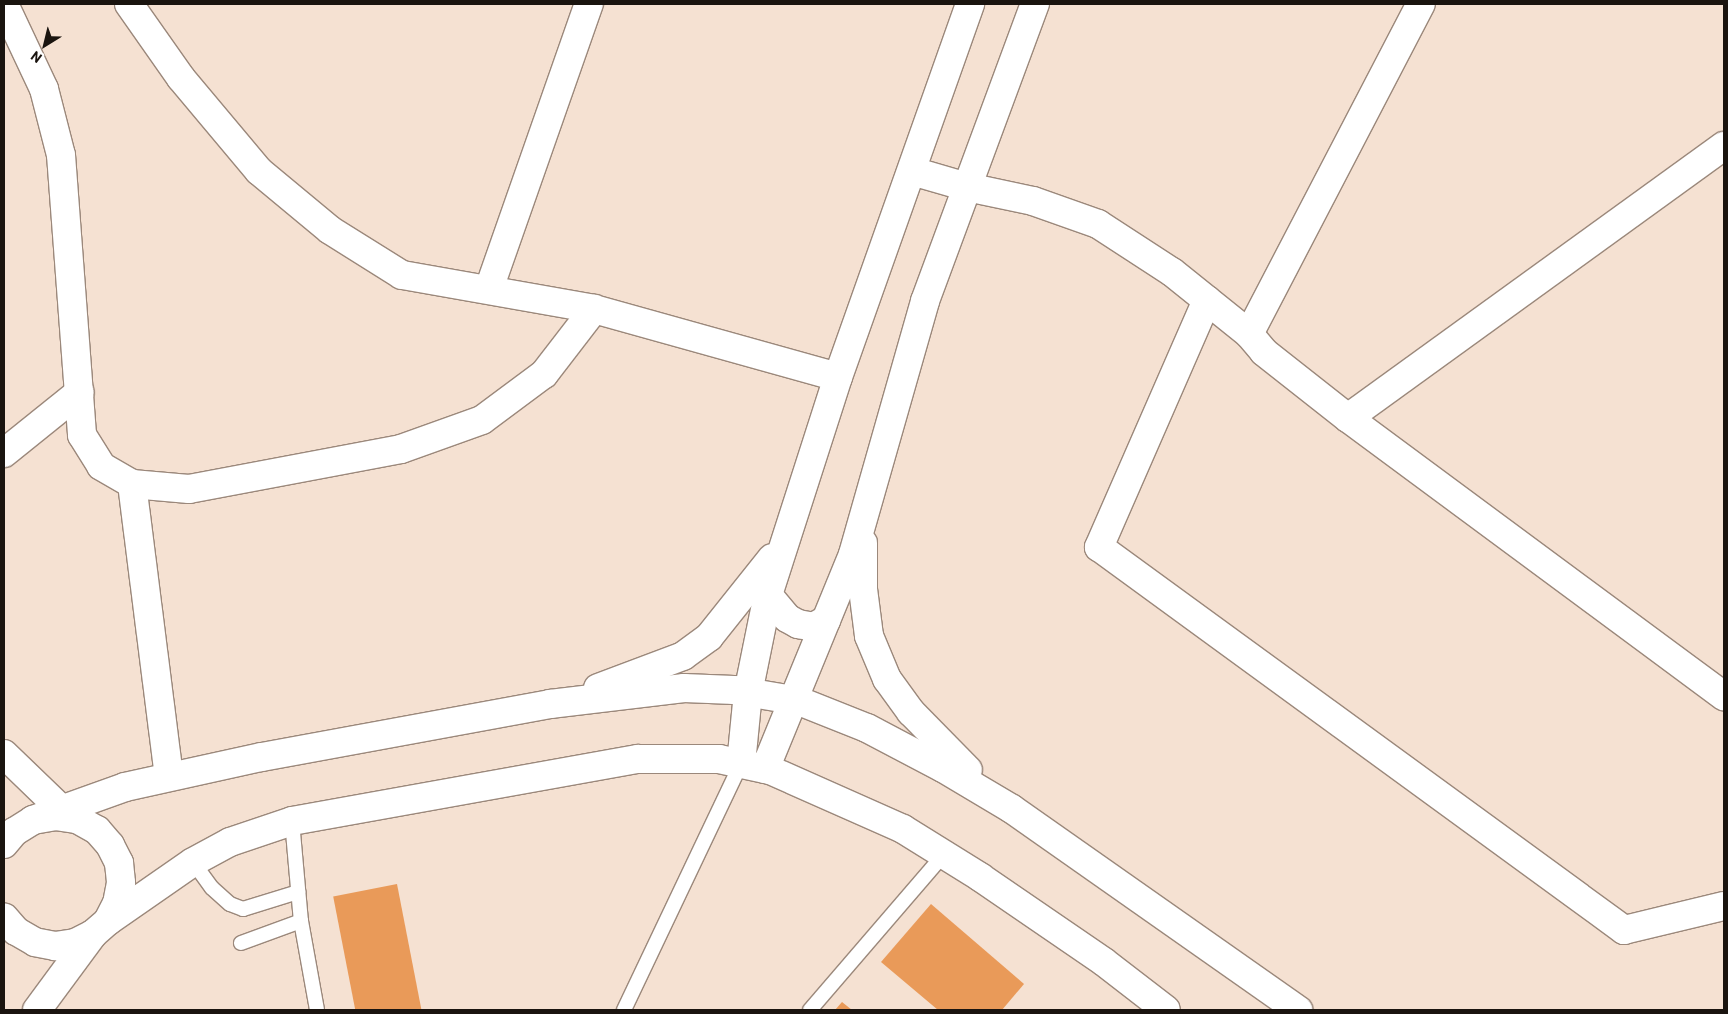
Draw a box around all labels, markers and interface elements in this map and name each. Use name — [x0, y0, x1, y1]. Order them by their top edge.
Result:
north arrow — [20, 20, 70, 70]
text: N — [27, 48, 45, 67]

